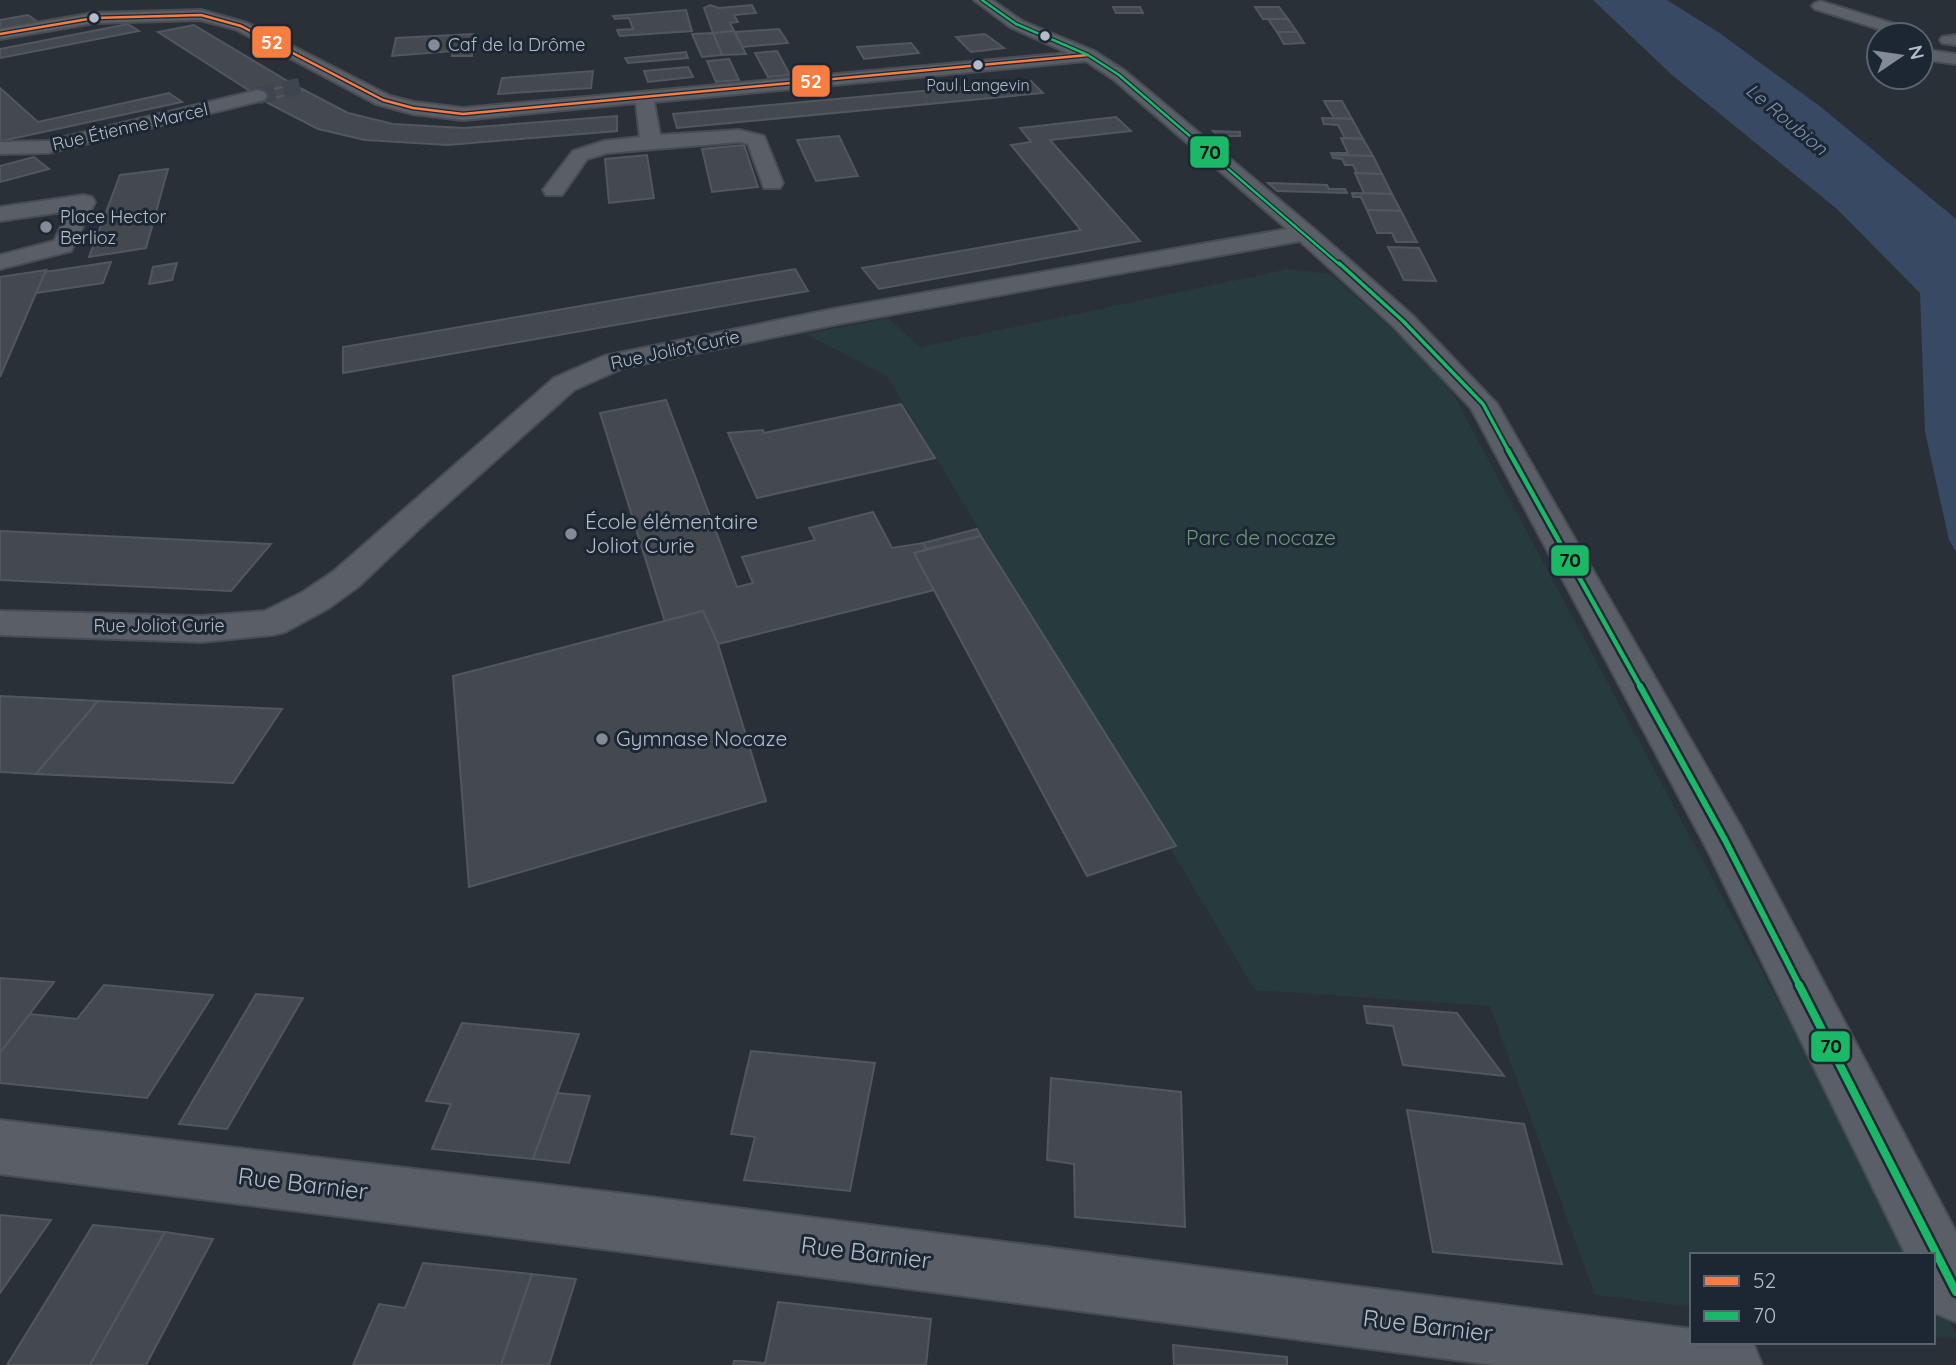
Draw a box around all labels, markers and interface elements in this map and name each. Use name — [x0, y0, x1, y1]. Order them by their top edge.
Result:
unlabelled marker — [87, 11, 101, 25]
north arrow — [1865, 21, 1935, 91]
line badge: 52 — [251, 25, 292, 59]
unlabelled marker — [1038, 29, 1052, 43]
text: 52 — [261, 30, 283, 54]
place label: Caf de la Drôme — [448, 33, 585, 56]
marker: Caf de la Drôme — [426, 37, 442, 53]
text: N — [1903, 43, 1930, 62]
marker: Paul Langevin — [971, 58, 985, 72]
line badge: 52 — [791, 64, 831, 98]
text: 52 — [800, 69, 822, 93]
place label: Paul Langevin — [926, 75, 1030, 95]
water label: Le Roubion — [1741, 78, 1833, 161]
street label: Rue Étienne Marcel — [50, 97, 210, 156]
line badge: 70 — [1189, 135, 1230, 169]
text: 70 — [1199, 140, 1221, 164]
place label: Place Hector Berlioz — [60, 205, 167, 249]
marker: Place Hector Berlioz — [38, 219, 54, 235]
street label: Rue Joliot Curie — [608, 325, 741, 374]
place label: École élémentaire Joliot Curie — [585, 508, 758, 558]
park label: Parc de nocaze — [1186, 524, 1336, 550]
marker: École élémentaire Joliot Curie — [563, 526, 579, 542]
line badge: 70 — [1550, 544, 1590, 577]
text: 70 — [1559, 548, 1581, 572]
street label: Rue Joliot Curie — [93, 614, 225, 637]
place label: Gymnase Nocaze — [616, 725, 787, 751]
marker: Gymnase Nocaze — [594, 731, 610, 747]
line badge: 70 — [1810, 1030, 1851, 1063]
text: 70 — [1820, 1034, 1842, 1058]
street label: Rue Barnier — [236, 1160, 370, 1206]
street label: Rue Barnier — [799, 1229, 933, 1275]
legend — [1690, 1253, 1935, 1344]
text: 52 — [1753, 1267, 1776, 1293]
street label: Rue Barnier — [1361, 1302, 1495, 1348]
text: 70 — [1753, 1302, 1776, 1328]

